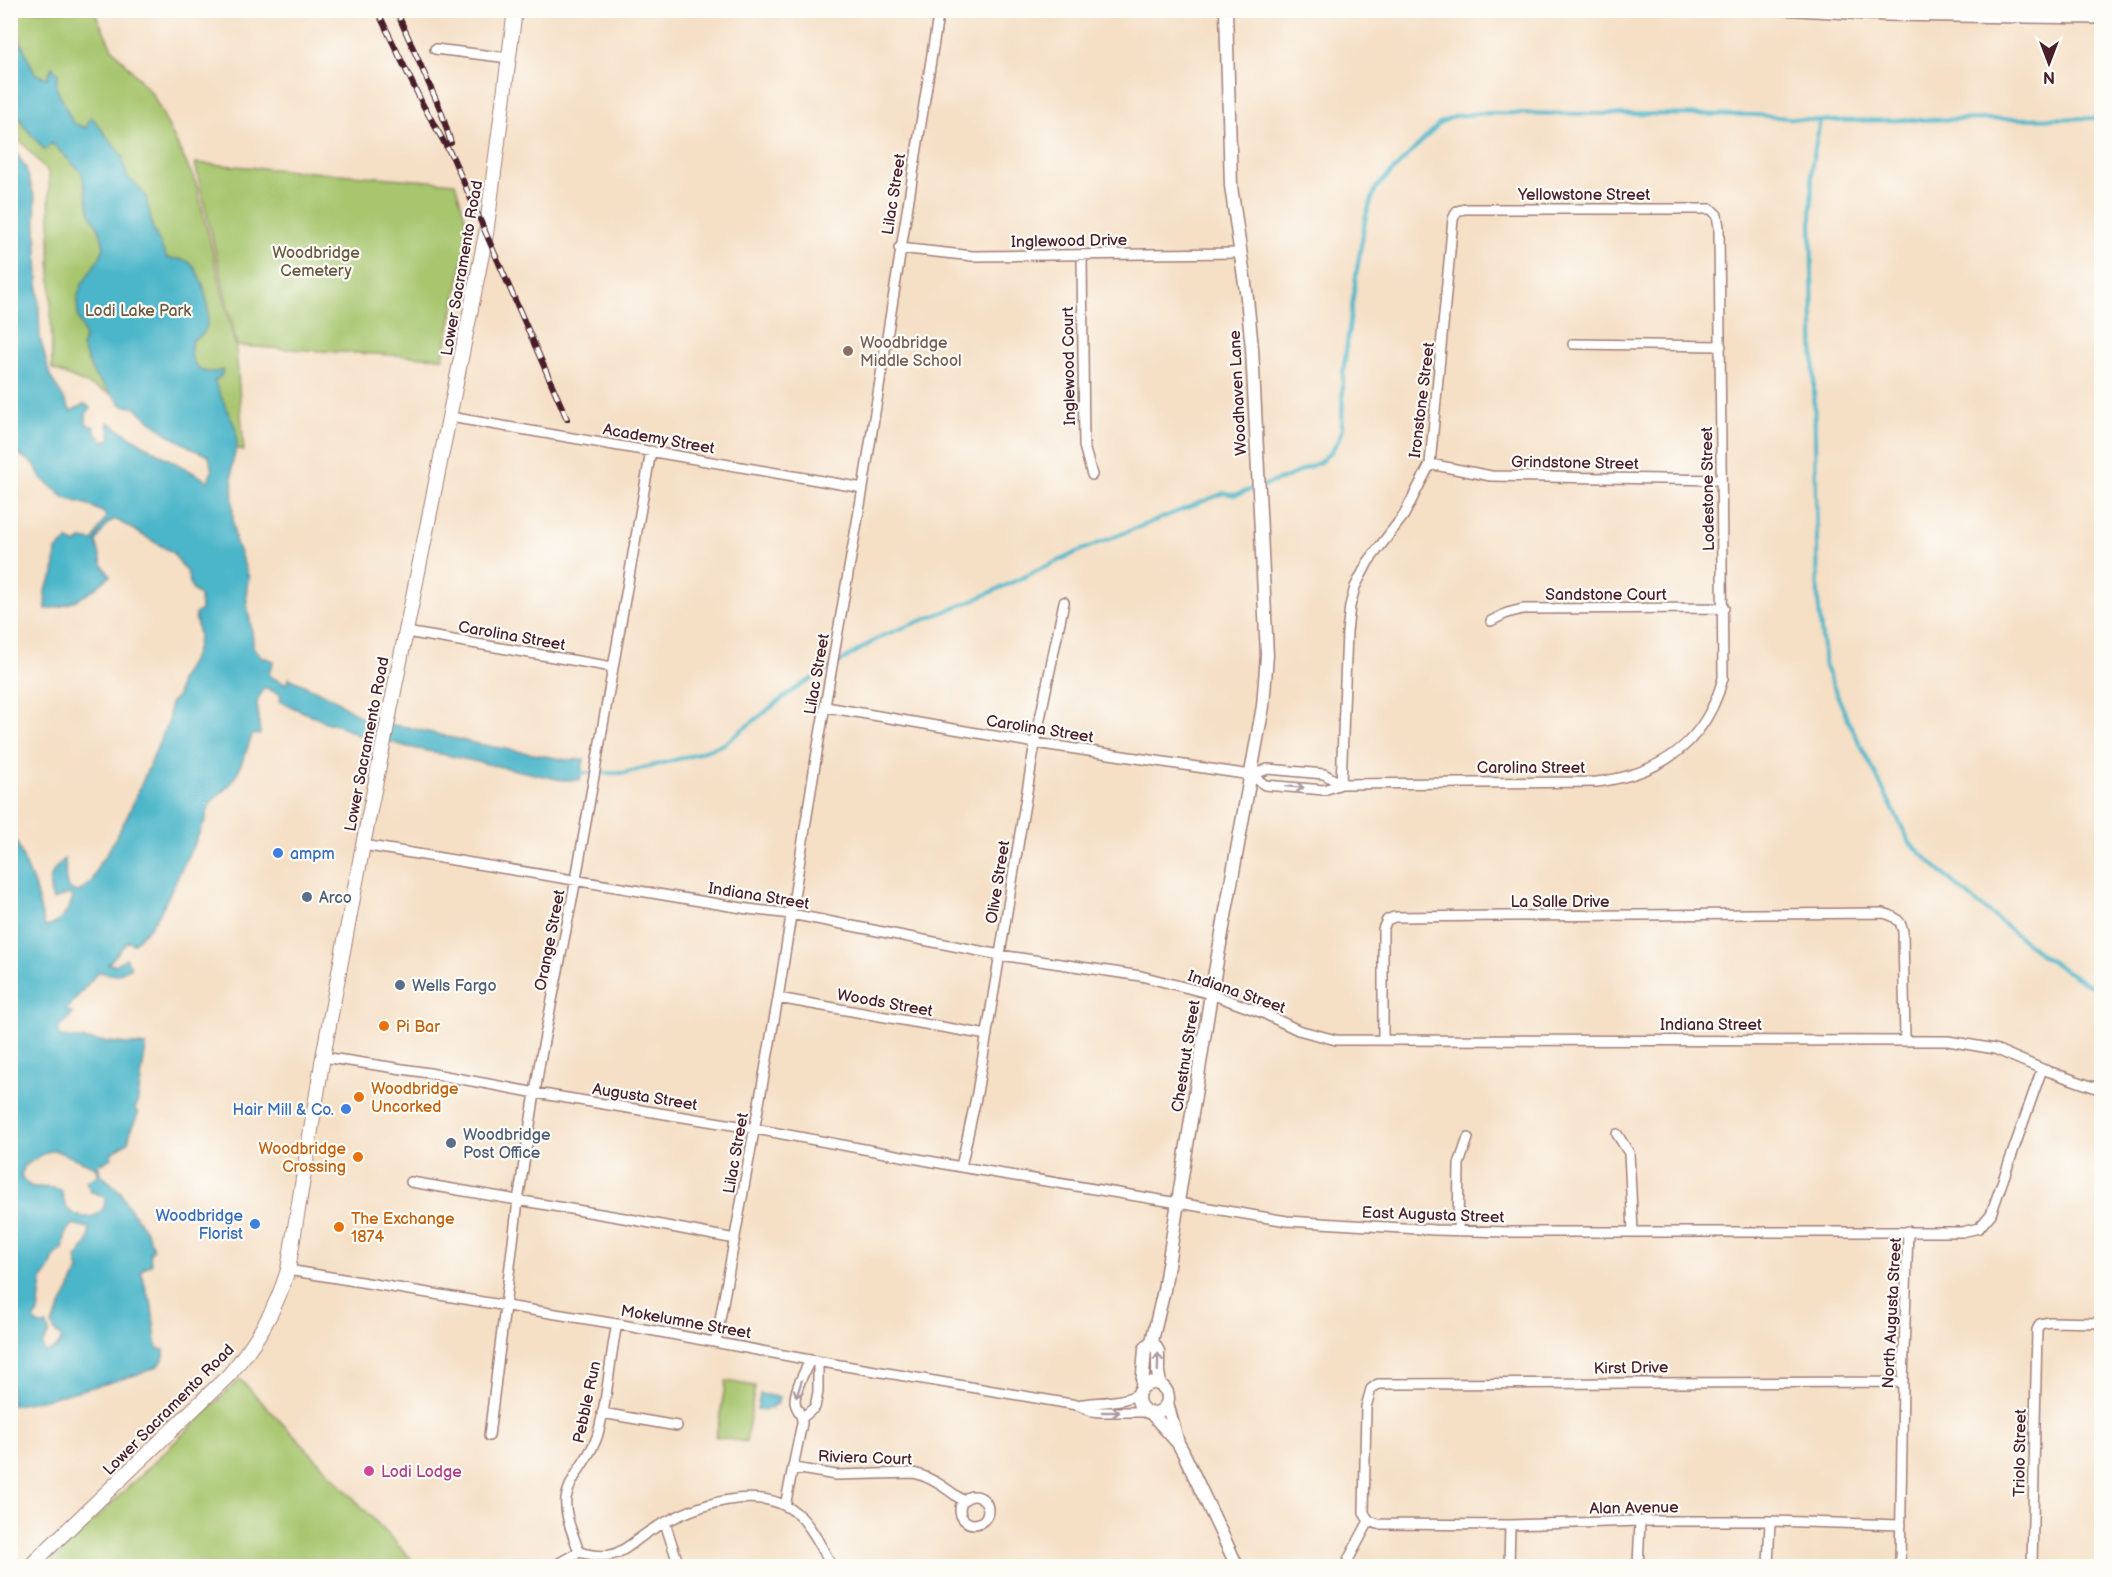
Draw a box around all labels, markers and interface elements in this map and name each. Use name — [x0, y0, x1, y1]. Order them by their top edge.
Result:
north arrow — [2019, 33, 2079, 93]
text: N — [2043, 67, 2055, 86]
street label: Lilac Street — [879, 152, 910, 236]
street label: Lower Sacramento Road — [438, 179, 487, 357]
street label: Yellowstone Street — [1517, 186, 1650, 205]
street label: Inglewood Drive — [1011, 231, 1128, 252]
park label: Woodbridge Cemetery — [272, 244, 360, 281]
park label: Lodi Lake Park — [85, 302, 191, 321]
street label: Inglewood Court — [1059, 306, 1080, 425]
street label: Woodhaven Lane — [1226, 329, 1251, 456]
place label: Woodbridge Middle School — [860, 334, 962, 371]
street label: Ironstone Street — [1406, 341, 1439, 459]
marker: Woodbridge Middle School — [841, 344, 855, 358]
street label: Academy Street — [601, 420, 716, 459]
street label: Lodestone Street — [1698, 427, 1719, 551]
street label: Grindstone Street — [1511, 453, 1639, 474]
street label: Sandstone Court — [1545, 586, 1667, 605]
street label: Carolina Street — [457, 618, 567, 655]
street label: Lilac Street — [801, 632, 834, 716]
street label: Lower Sacramento Road — [341, 655, 394, 833]
street label: Carolina Street — [985, 712, 1095, 747]
street label: Carolina Street — [1477, 759, 1585, 778]
one-way arrow — [1284, 782, 1304, 793]
street label: Olive Street — [983, 839, 1014, 925]
place label: ampm — [290, 845, 335, 864]
marker: ampm — [271, 846, 285, 860]
street label: Indiana Street — [707, 879, 811, 914]
street label: Orange Street — [531, 888, 570, 992]
place label: Arco — [319, 889, 352, 908]
marker: Arco — [300, 890, 314, 904]
street label: La Salle Drive — [1511, 893, 1610, 912]
street label: Indiana Street — [1185, 967, 1288, 1018]
place label: Wells Fargo — [412, 977, 496, 996]
marker: Wells Fargo — [393, 978, 407, 992]
street label: Woods Street — [835, 986, 934, 1021]
street label: Chestnut Street — [1168, 999, 1205, 1114]
street label: Indiana Street — [1660, 1016, 1762, 1035]
place label: Pi Bar — [396, 1018, 440, 1037]
marker: Pi Bar — [377, 1019, 391, 1033]
place label: Woodbridge Uncorked — [371, 1080, 459, 1117]
street label: Augusta Street — [591, 1080, 699, 1115]
marker: Woodbridge Uncorked — [352, 1090, 366, 1104]
place label: Hair Mill & Co. — [232, 1101, 334, 1120]
marker: Hair Mill & Co. — [339, 1102, 353, 1116]
street label: Lilac Street — [720, 1111, 753, 1195]
place label: Woodbridge Post Office — [463, 1126, 551, 1163]
marker: Woodbridge Post Office — [444, 1136, 458, 1150]
place label: Woodbridge Crossing — [259, 1140, 346, 1177]
marker: Woodbridge Crossing — [351, 1150, 365, 1164]
street label: East Augusta Street — [1361, 1204, 1505, 1227]
place label: Woodbridge Florist — [156, 1207, 243, 1244]
place label: The Exchange 1874 — [351, 1210, 455, 1247]
marker: Woodbridge Florist — [248, 1217, 262, 1231]
marker: The Exchange 1874 — [332, 1220, 346, 1234]
street label: North Augusta Street — [1879, 1237, 1906, 1389]
street label: Mokelumne Street — [619, 1302, 753, 1343]
street label: Lower Sacramento Road — [100, 1341, 239, 1480]
one-way arrow — [1152, 1352, 1164, 1372]
street label: Kirst Drive — [1594, 1358, 1669, 1379]
street label: Pebble Run — [569, 1359, 605, 1445]
one-way arrow — [792, 1379, 803, 1398]
one-way arrow — [1100, 1406, 1120, 1418]
street label: Triolo Street — [2010, 1409, 2031, 1497]
street label: Riviera Court — [817, 1447, 913, 1470]
place label: Lodi Lodge — [381, 1463, 462, 1482]
marker: Lodi Lodge — [362, 1464, 376, 1478]
street label: Alan Avenue — [1589, 1498, 1679, 1519]

